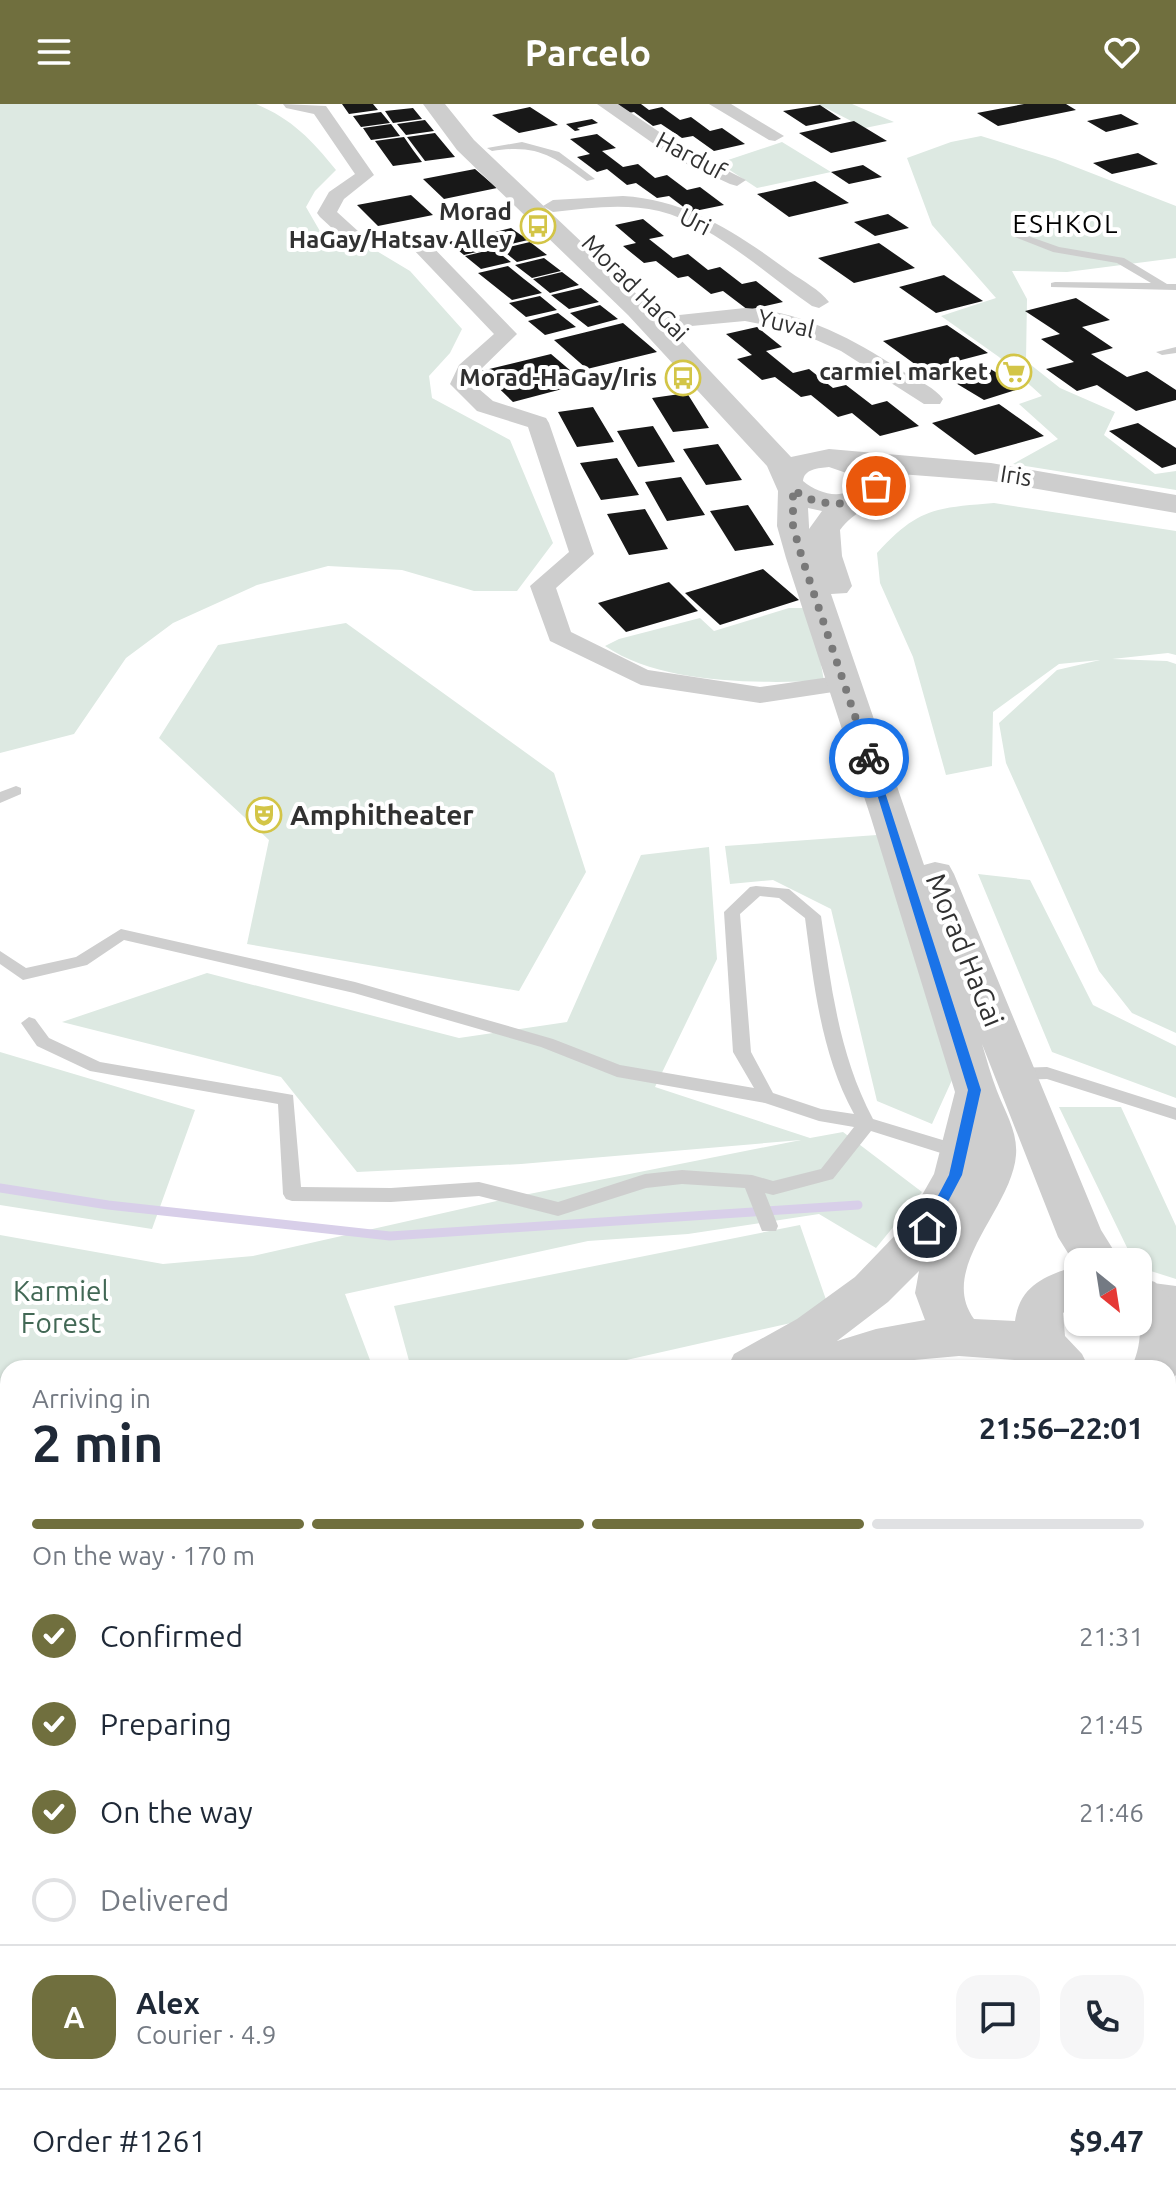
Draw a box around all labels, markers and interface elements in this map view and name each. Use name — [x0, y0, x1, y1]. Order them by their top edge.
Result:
icon: menu — [32, 30, 76, 74]
icon: heart — [1100, 30, 1144, 74]
text: Parcelo — [525, 32, 651, 73]
street label: Harduf — [652, 126, 731, 185]
place label: Morad HaGay/Hatsav Alley — [289, 198, 512, 253]
street label: Uri — [675, 202, 715, 241]
bus stop icon: Morad HaGay/Hatsav Alley — [519, 207, 557, 245]
district label: ESHKOL — [1013, 209, 1119, 238]
street label: Morad HaGai — [577, 229, 694, 346]
street label: Yuval — [755, 304, 817, 343]
supermarket icon: carmiel market — [995, 353, 1033, 391]
place label: carmiel market — [819, 358, 988, 385]
bus stop icon: Morad-HaGay/Iris — [664, 359, 702, 397]
place label: Morad-HaGay/Iris — [459, 364, 657, 391]
pin — [842, 452, 910, 520]
street label: Iris — [998, 460, 1034, 491]
icon: bag — [854, 464, 898, 508]
courier — [829, 718, 909, 798]
icon: bike — [847, 736, 891, 780]
theatre icon: Amphitheater — [245, 796, 283, 834]
place label: Amphitheater — [290, 799, 474, 830]
street label: Morad HaGai — [921, 869, 1010, 1031]
pin — [893, 1194, 961, 1262]
icon: home — [905, 1206, 949, 1250]
north arrow — [1064, 1248, 1152, 1336]
map controls — [1064, 1248, 1152, 1336]
park label: Karmiel Forest — [13, 1275, 109, 1338]
text: Arriving in — [32, 1384, 151, 1413]
text: 21:56–22:01 — [979, 1411, 1144, 1445]
text: 2 min — [32, 1414, 163, 1472]
text: On the way · 170 m — [32, 1541, 255, 1570]
icon: check — [32, 1614, 76, 1658]
text: Confirmed — [100, 1619, 243, 1653]
text: 21:31 — [1079, 1622, 1144, 1651]
icon: check — [32, 1702, 76, 1746]
text: Preparing — [100, 1707, 232, 1741]
text: 21:45 — [1079, 1710, 1144, 1739]
icon: check — [32, 1790, 76, 1834]
text: On the way — [100, 1795, 253, 1829]
text: 21:46 — [1079, 1798, 1144, 1827]
text: Delivered — [100, 1883, 229, 1917]
button: chat — [956, 1975, 1040, 2059]
button: phone — [1060, 1975, 1144, 2059]
text: Alex — [136, 1986, 200, 2020]
text: A — [63, 2000, 85, 2034]
text: Courier · 4.9 — [136, 2020, 276, 2049]
text: Order #1261 — [32, 2124, 206, 2158]
text: $9.47 — [1069, 2124, 1144, 2158]

